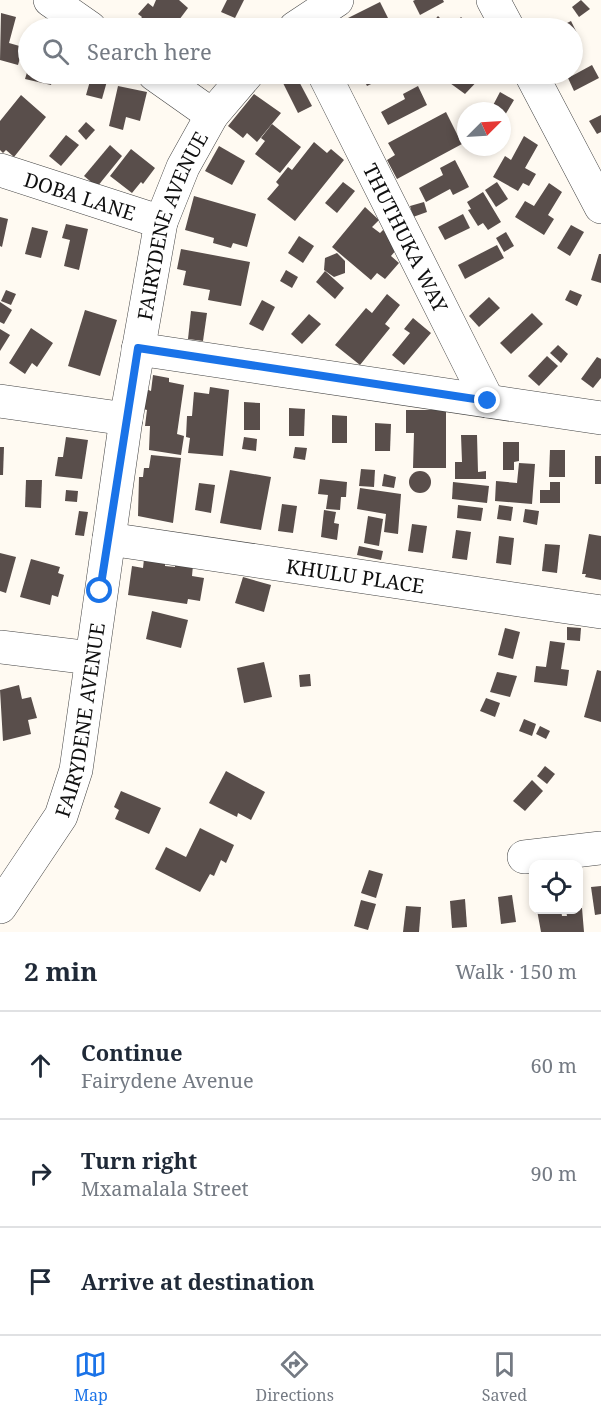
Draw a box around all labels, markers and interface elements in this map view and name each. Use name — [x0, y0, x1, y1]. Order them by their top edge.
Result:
search box — [18, 18, 583, 84]
icon: search — [39, 35, 72, 68]
text: Search here — [87, 36, 212, 66]
north arrow — [457, 102, 511, 156]
street label: FAIRYDENE AVENUE — [130, 126, 214, 322]
street label: THUTHUKA WAY — [357, 159, 455, 317]
street label: DOBA LANE — [21, 165, 139, 226]
route end — [474, 387, 500, 413]
street label: KHULU PLACE — [284, 552, 426, 599]
route start — [86, 577, 112, 603]
street label: FAIRYDENE AVENUE — [48, 621, 110, 820]
map controls — [529, 860, 583, 914]
button: locate — [529, 860, 583, 914]
text: 2 min — [24, 953, 98, 989]
text: Walk · 150 m — [455, 958, 577, 985]
text: Continue — [81, 1037, 183, 1067]
icon: ahead — [24, 1049, 57, 1082]
text: 60 m — [531, 1052, 577, 1079]
text: Fairydene Avenue — [81, 1067, 254, 1094]
text: Turn right — [81, 1145, 197, 1175]
icon: right — [24, 1157, 57, 1190]
text: 90 m — [531, 1160, 577, 1187]
text: Mxamalala Street — [81, 1175, 249, 1202]
icon: arrive — [24, 1265, 57, 1298]
text: Arrive at destination — [81, 1266, 315, 1296]
tab: Map — [74, 1348, 108, 1406]
tab: Directions — [256, 1348, 334, 1406]
tab: Saved — [482, 1348, 527, 1406]

